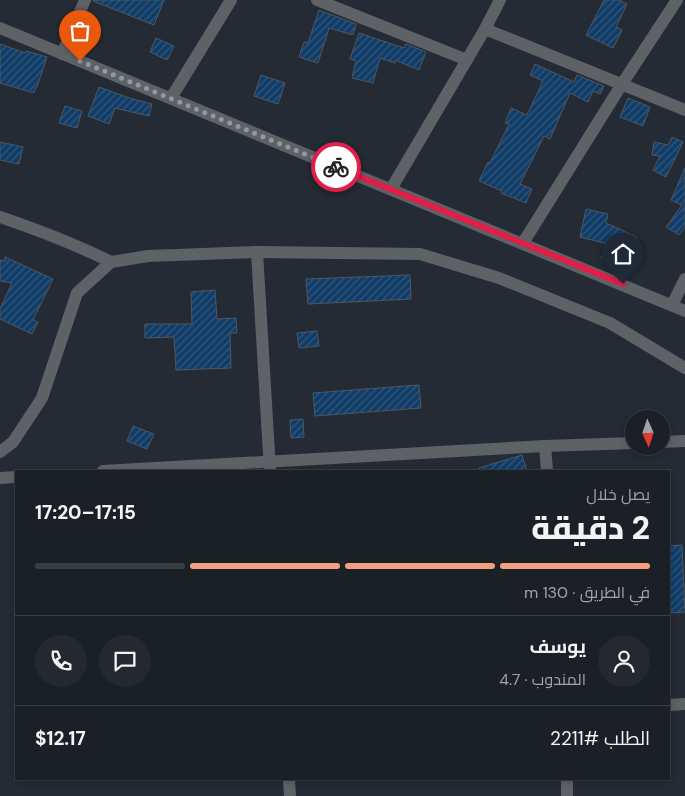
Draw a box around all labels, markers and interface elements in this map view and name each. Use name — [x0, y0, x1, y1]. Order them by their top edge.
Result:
pin — [59, 10, 101, 61]
icon: bag — [66, 17, 94, 45]
courier — [311, 142, 361, 192]
icon: bike — [322, 153, 350, 181]
pin — [602, 233, 644, 284]
icon: home — [609, 240, 637, 268]
north arrow — [625, 410, 670, 455]
map controls — [625, 410, 670, 455]
text: يصل خلال — [586, 484, 650, 505]
text: 17:15–17:20 — [35, 500, 136, 525]
text: 2 دقيقة — [531, 507, 650, 549]
text: في الطريق · 130 m — [524, 582, 650, 603]
text: يوسف — [530, 634, 586, 659]
button: phone — [35, 635, 87, 687]
button: chat — [99, 635, 151, 687]
button: person — [598, 635, 650, 687]
text: المندوب · 4.7 — [499, 669, 586, 690]
text: $12.17 — [35, 726, 86, 751]
text: الطلب #2211 — [550, 726, 650, 751]

